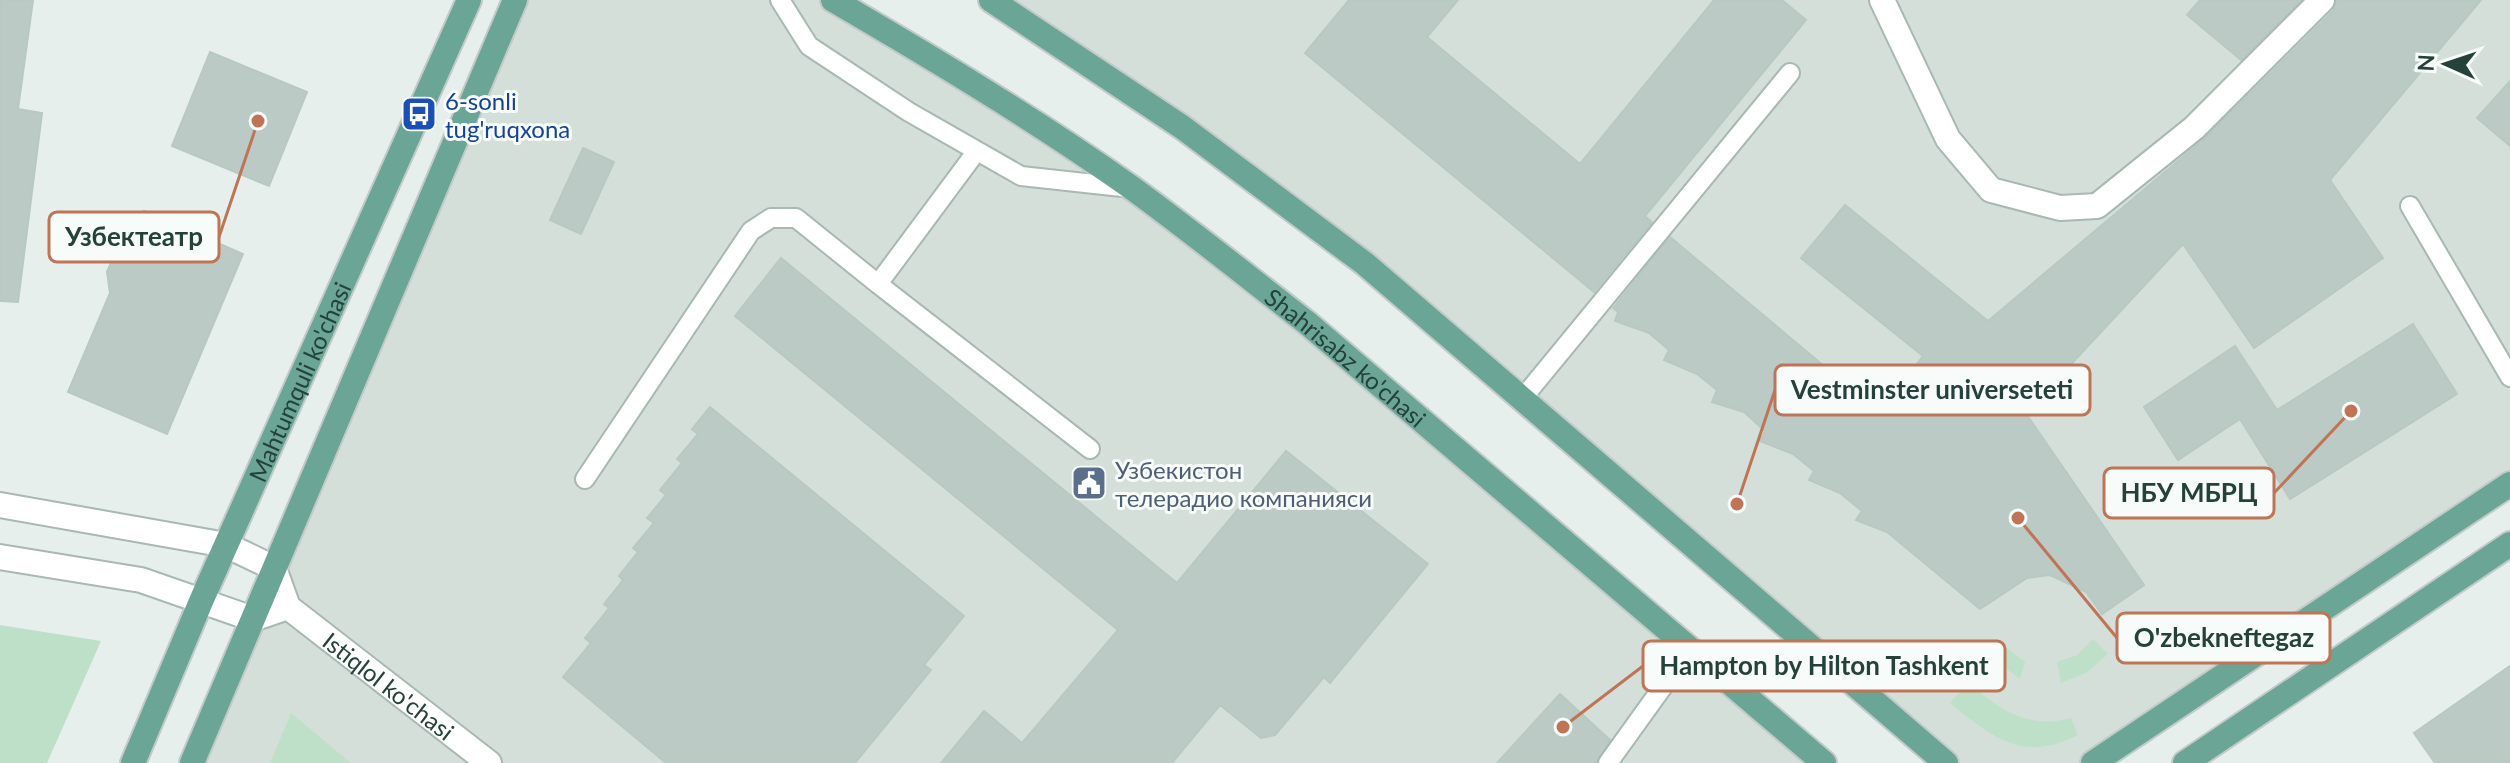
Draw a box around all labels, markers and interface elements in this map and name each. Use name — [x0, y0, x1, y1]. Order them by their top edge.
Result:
north arrow — [2406, 24, 2486, 104]
text: N — [2412, 54, 2439, 72]
place label: 6-sonli tug'ruqxona — [445, 86, 570, 143]
bus stop icon: 6-sonli tug'ruqxona — [400, 95, 438, 133]
callout: Узбектеатр — [49, 212, 219, 262]
text: Узбектеатр — [64, 220, 203, 252]
street label: Mahtumquli ko'chasi — [242, 277, 356, 486]
street label: Shahrisabz ko'chasi — [1260, 281, 1432, 433]
callout: Vestminster universeteti — [1775, 365, 2090, 415]
text: Vestminster universeteti — [1790, 373, 2073, 405]
place label: Узбекистон телерадио компанияси — [1115, 455, 1372, 512]
public building icon: Узбекистон телерадио компанияси — [1070, 464, 1108, 502]
callout: НБУ МБРЦ — [2104, 468, 2274, 518]
text: НБУ МБРЦ — [2120, 476, 2258, 508]
callout: O'zbekneftegaz — [2117, 613, 2330, 663]
text: O'zbekneftegaz — [2134, 621, 2314, 653]
street label: Istiqlol ko'chasi — [318, 625, 460, 745]
callout: Hampton by Hilton Tashkent — [1643, 641, 2005, 691]
text: Hampton by Hilton Tashkent — [1659, 649, 1989, 681]

